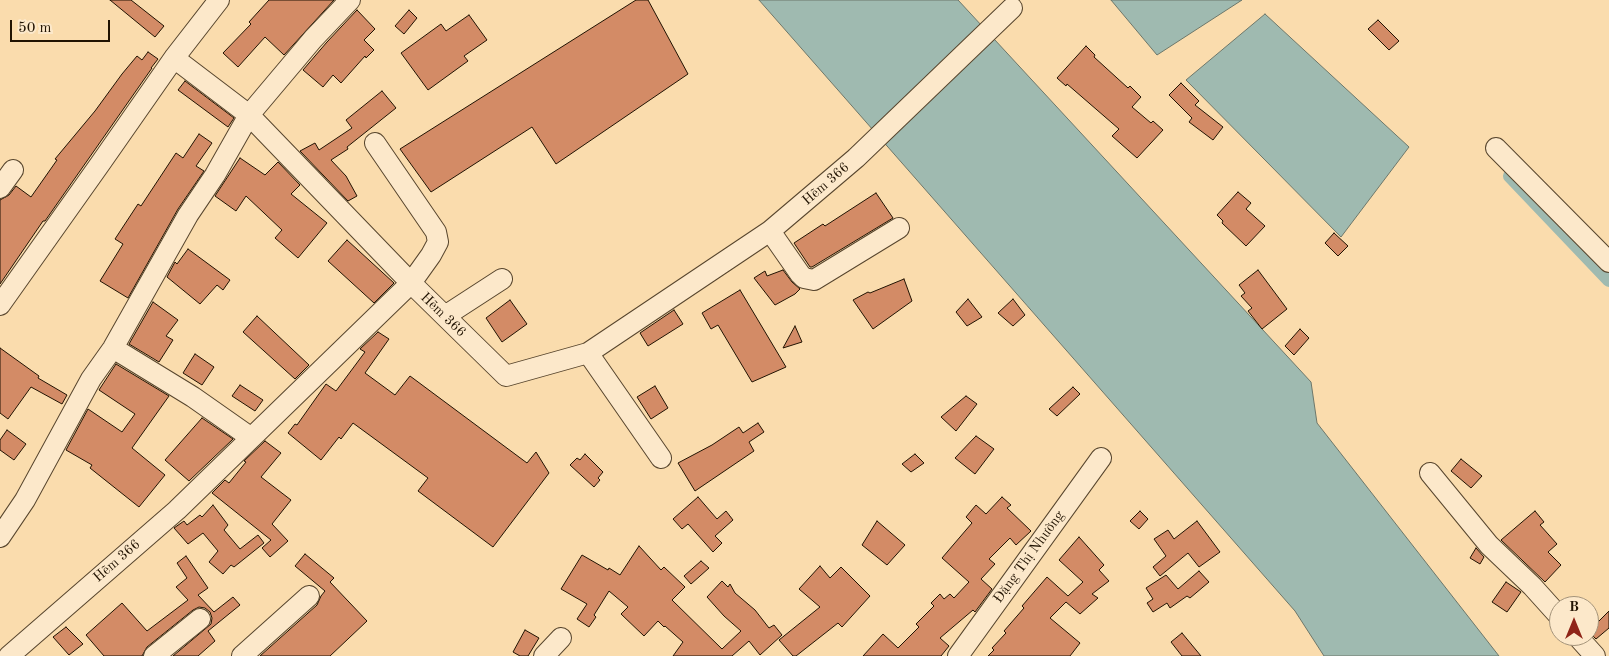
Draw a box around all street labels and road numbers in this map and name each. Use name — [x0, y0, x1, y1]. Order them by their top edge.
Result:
street label: Hẽm 366 — [799, 159, 853, 209]
street label: Hẽm 366 — [417, 289, 469, 341]
street label: Đặng Thị Nhường — [990, 508, 1068, 606]
street label: Hẽm 366 — [90, 536, 144, 586]

